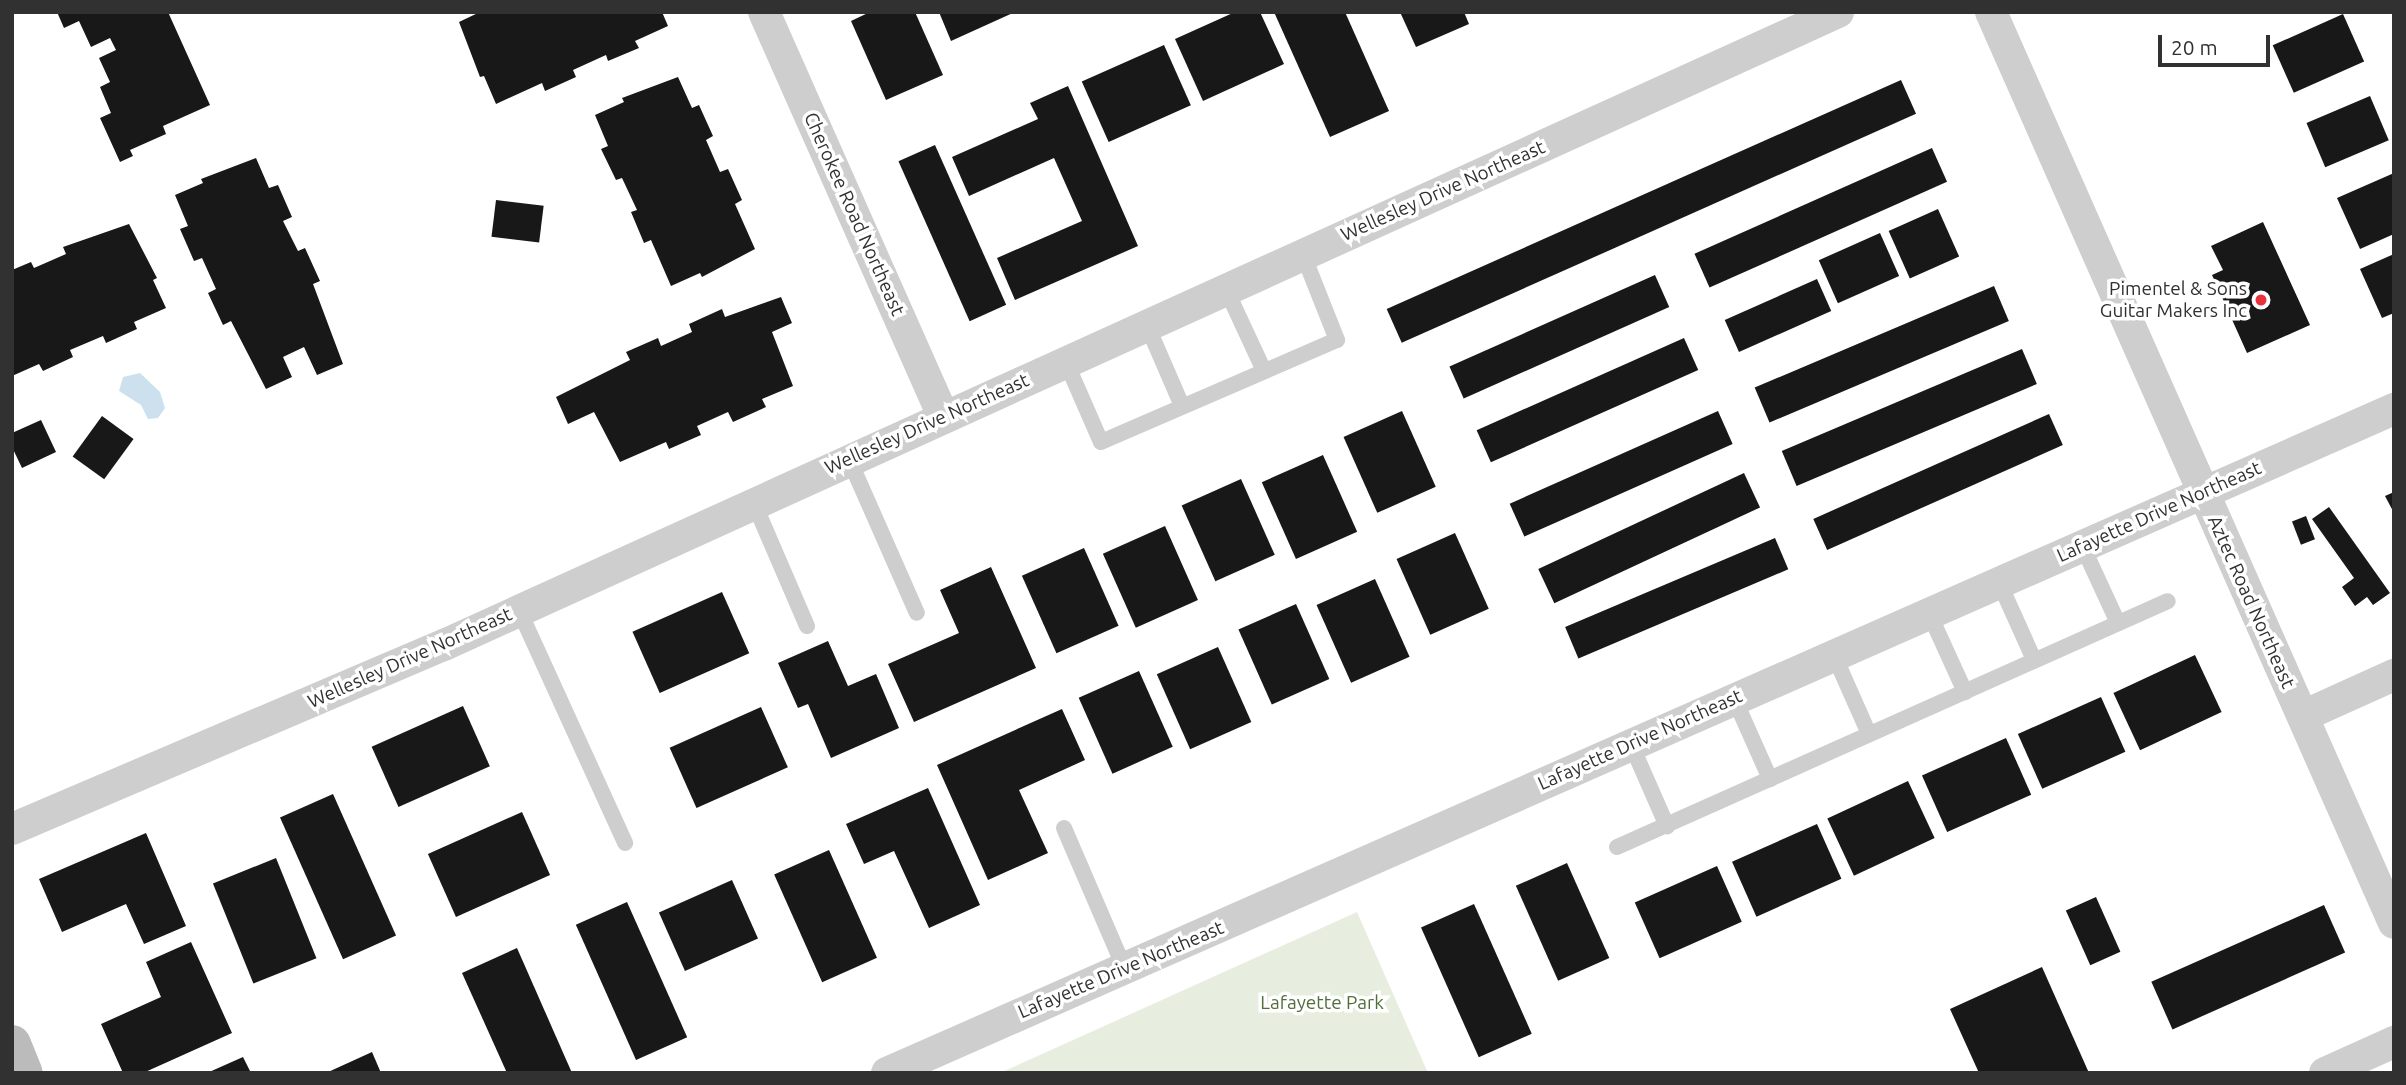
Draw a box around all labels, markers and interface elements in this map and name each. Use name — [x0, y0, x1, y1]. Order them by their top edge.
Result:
scale bar — [2161, 21, 2273, 65]
text: 20 m — [2171, 35, 2218, 59]
street label: Cherokee Road Northeast — [799, 109, 909, 319]
street label: Wellesley Drive Northeast — [1337, 136, 1549, 246]
place label: Pimentel & Sons Guitar Makers Inc — [2100, 278, 2247, 322]
marker: Pimentel & Sons Guitar Makers Inc — [2253, 292, 2269, 308]
street label: Wellesley Drive Northeast — [821, 369, 1033, 479]
street label: Lafayette Drive Northeast — [2053, 457, 2265, 567]
street label: Aztec Road Northeast — [2203, 512, 2299, 692]
street label: Wellesley Drive Northeast — [304, 603, 516, 713]
street label: Lafayette Drive Northeast — [1534, 685, 1746, 795]
street label: Lafayette Drive Northeast — [1015, 916, 1227, 1024]
park label: Lafayette Park — [1260, 992, 1384, 1014]

